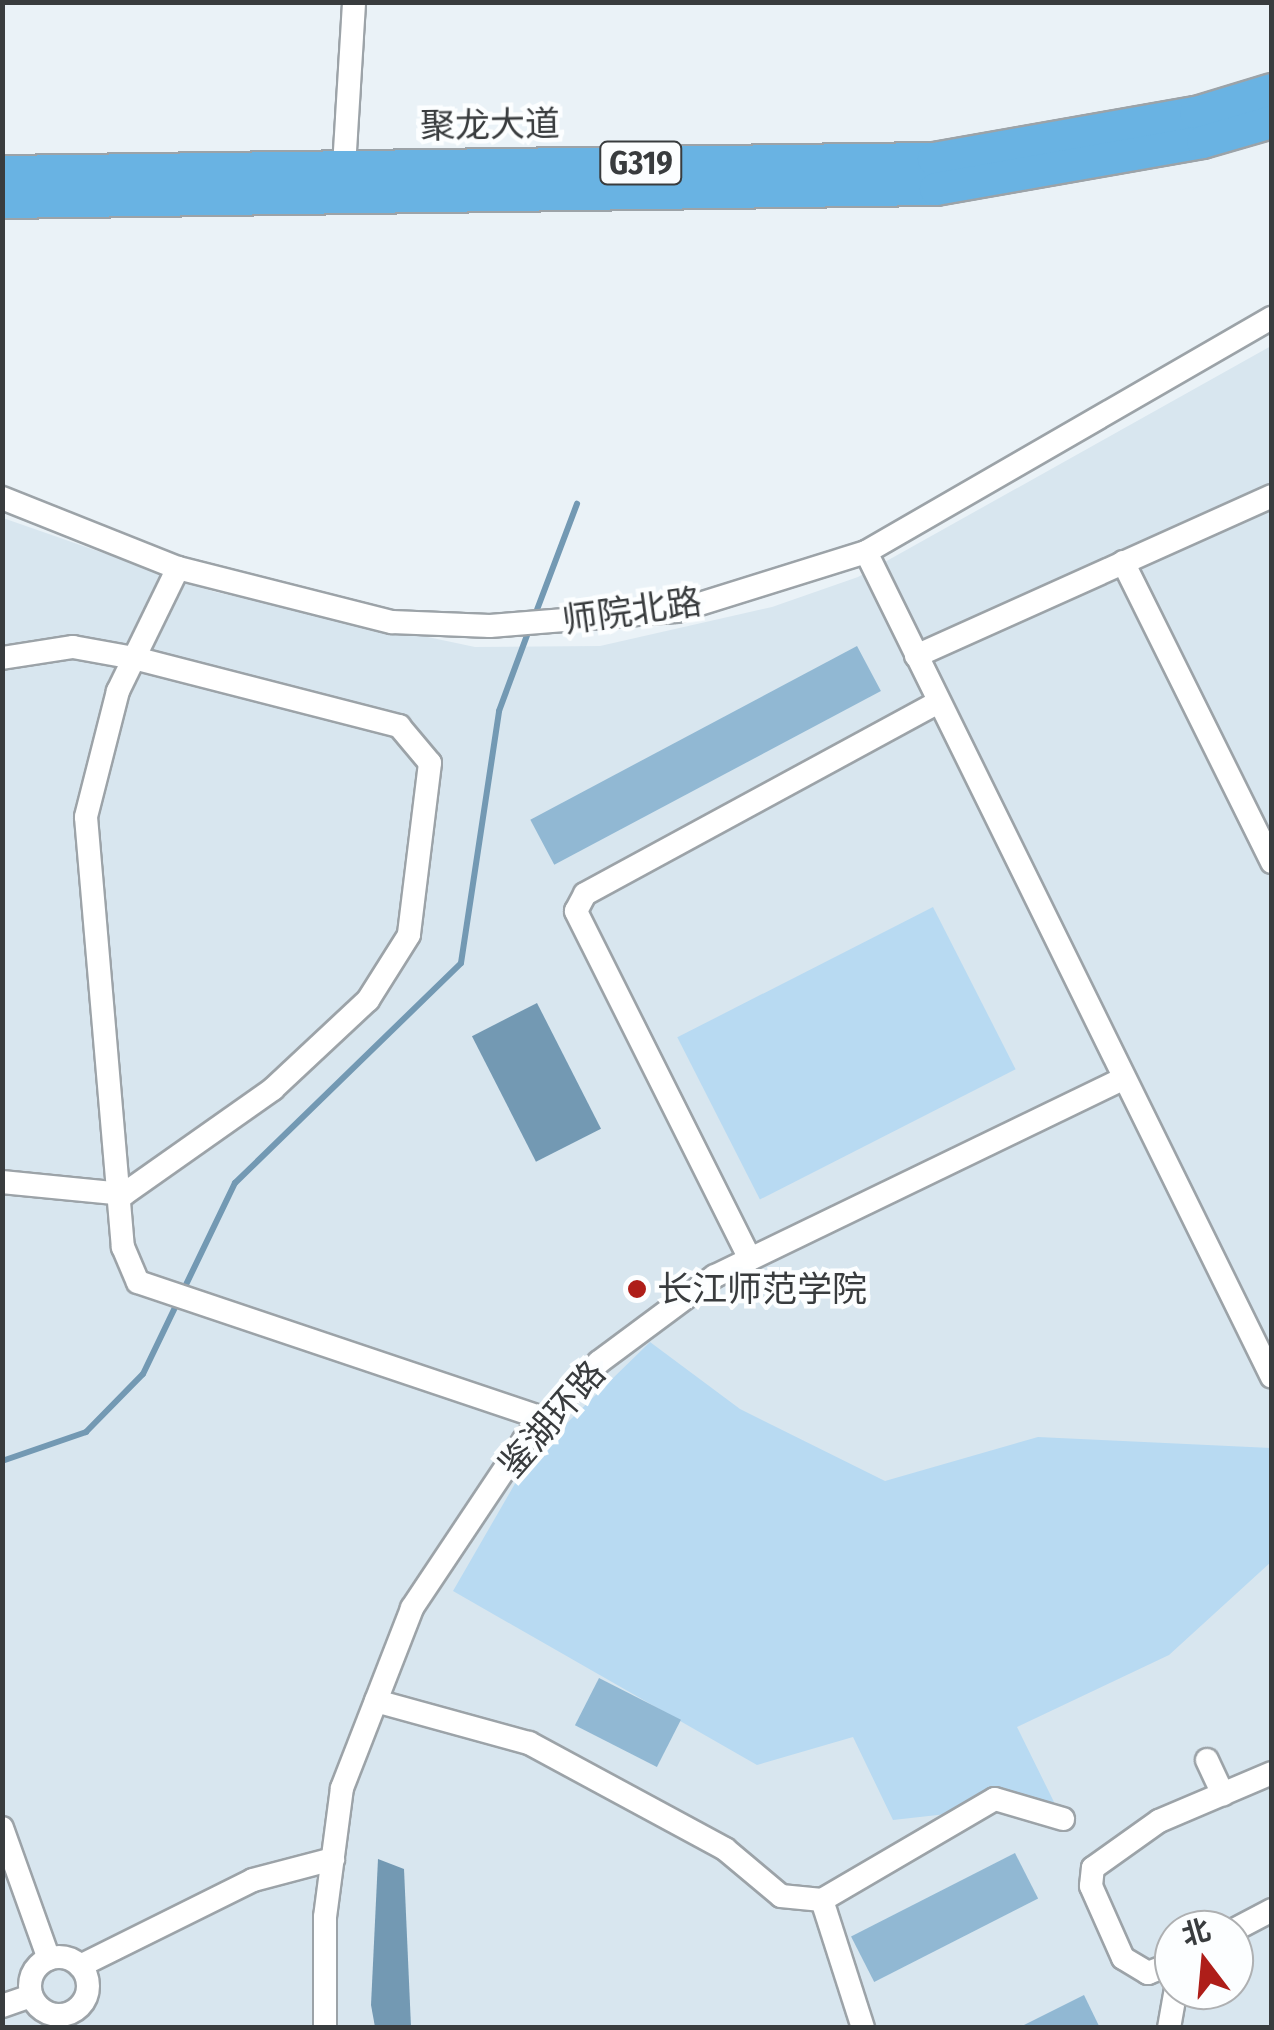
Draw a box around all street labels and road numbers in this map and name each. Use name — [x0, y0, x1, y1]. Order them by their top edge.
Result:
street label: 聚龙大道 — [420, 103, 560, 147]
road number: G319 — [598, 136, 684, 190]
street label: 师院北路 — [560, 580, 704, 642]
street label: 鉴湖环路 — [490, 1352, 614, 1486]

